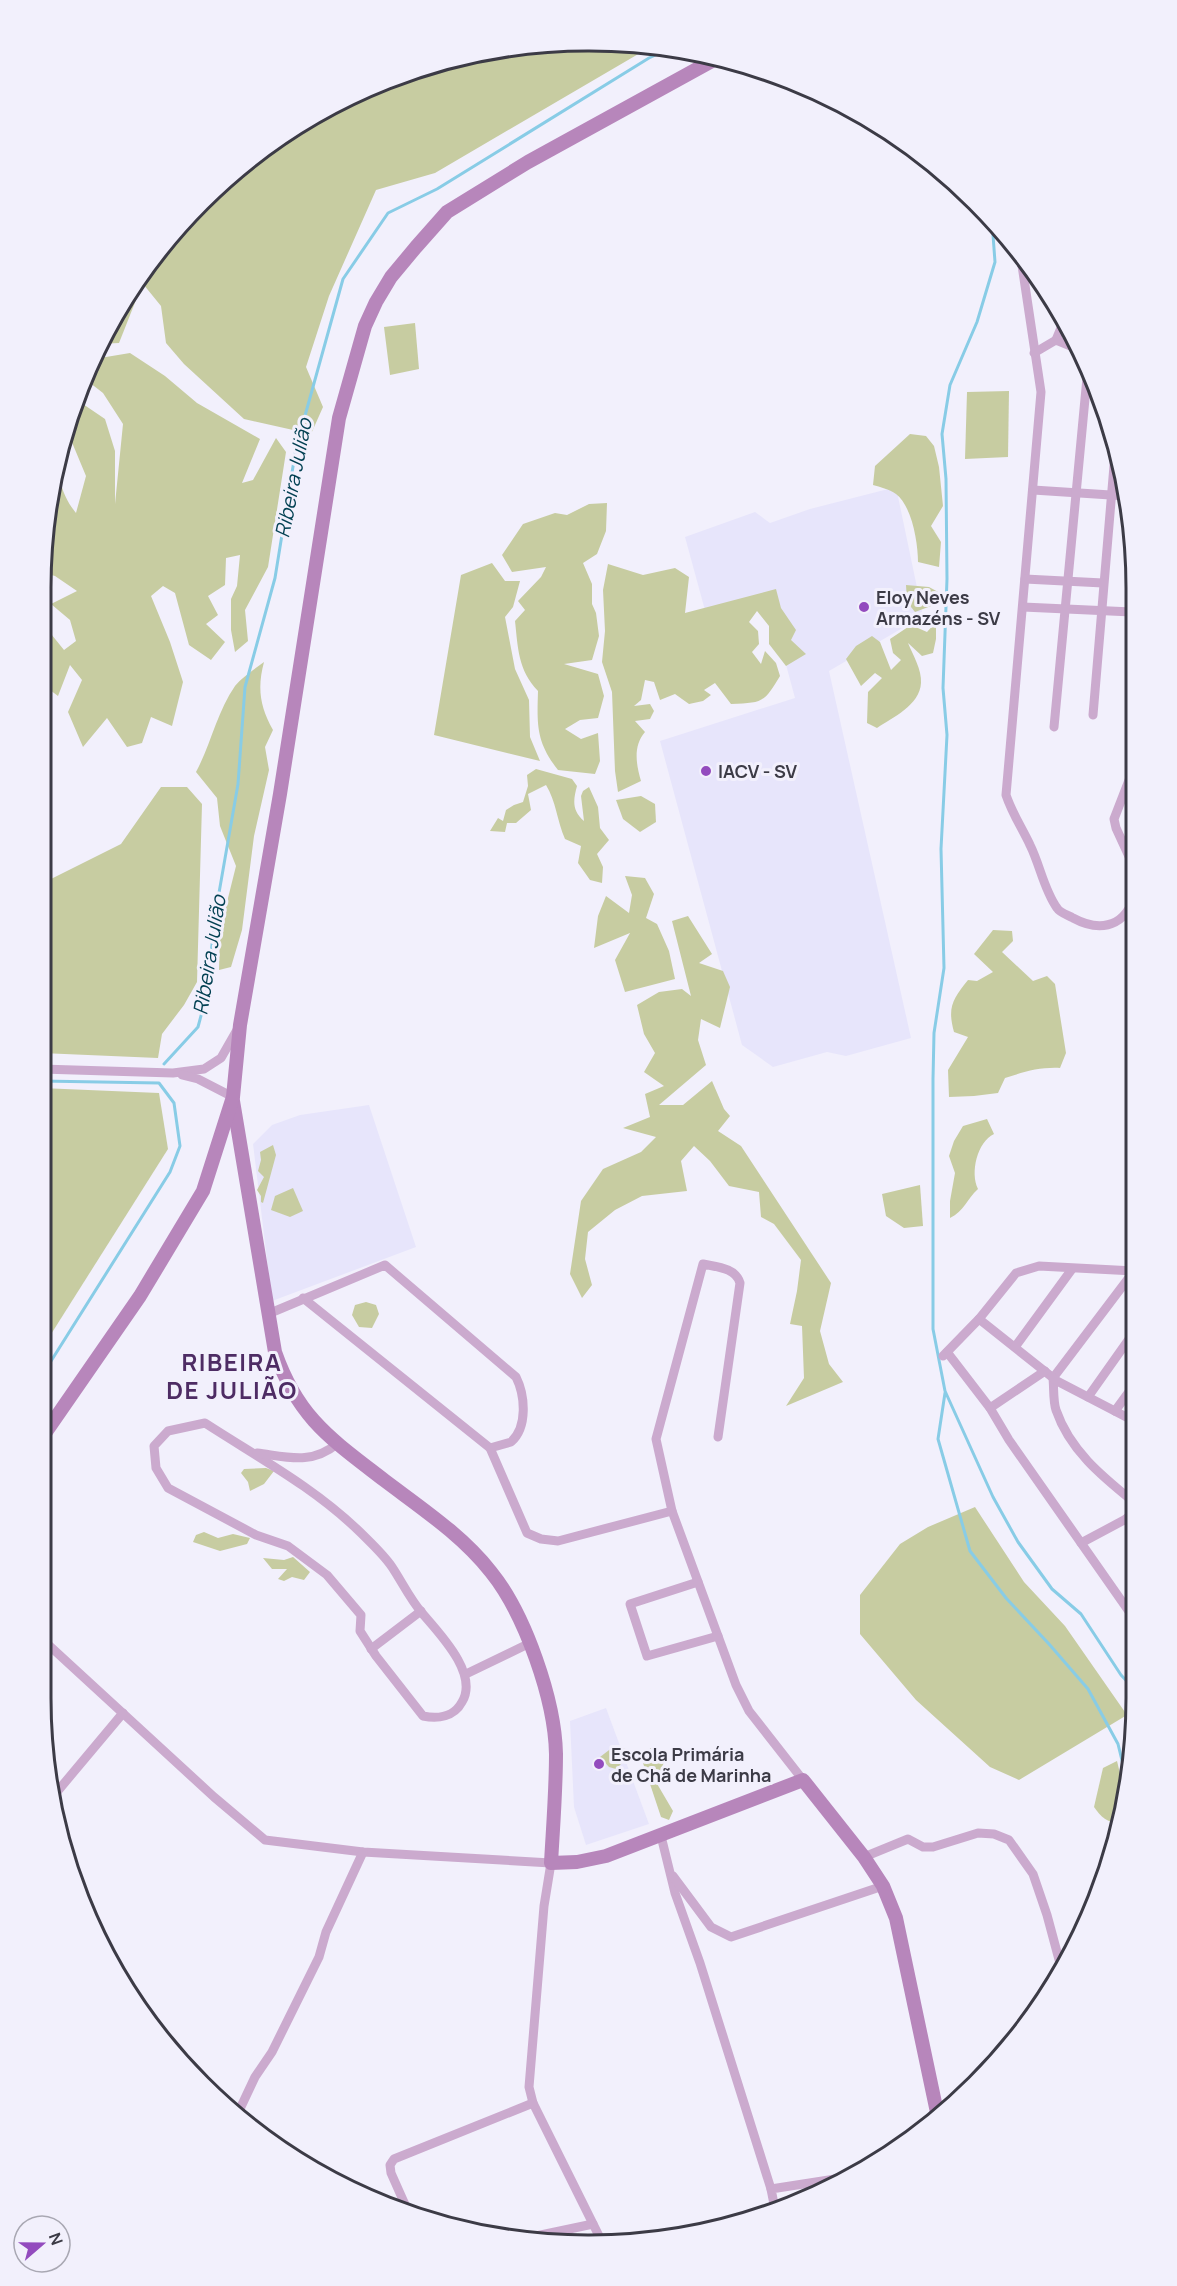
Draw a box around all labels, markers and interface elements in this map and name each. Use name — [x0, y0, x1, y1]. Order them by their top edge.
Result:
water label: Ribeira Julião — [268, 415, 318, 540]
place label: Eloy Neves Armazéns - SV — [876, 585, 1001, 630]
marker: Eloy Neves Armazéns - SV — [857, 600, 871, 614]
place label: IACV - SV — [718, 759, 797, 783]
marker: IACV - SV — [699, 764, 713, 778]
water label: Ribeira Julião — [186, 892, 232, 1017]
district label: RIBEIRA DE JULIÃO — [166, 1345, 298, 1406]
place label: Escola Primária de Chã de Marinha — [611, 1742, 771, 1787]
marker: Escola Primária de Chã de Marinha — [592, 1757, 606, 1771]
north arrow — [12, 2214, 72, 2274]
text: N — [44, 2230, 68, 2248]

